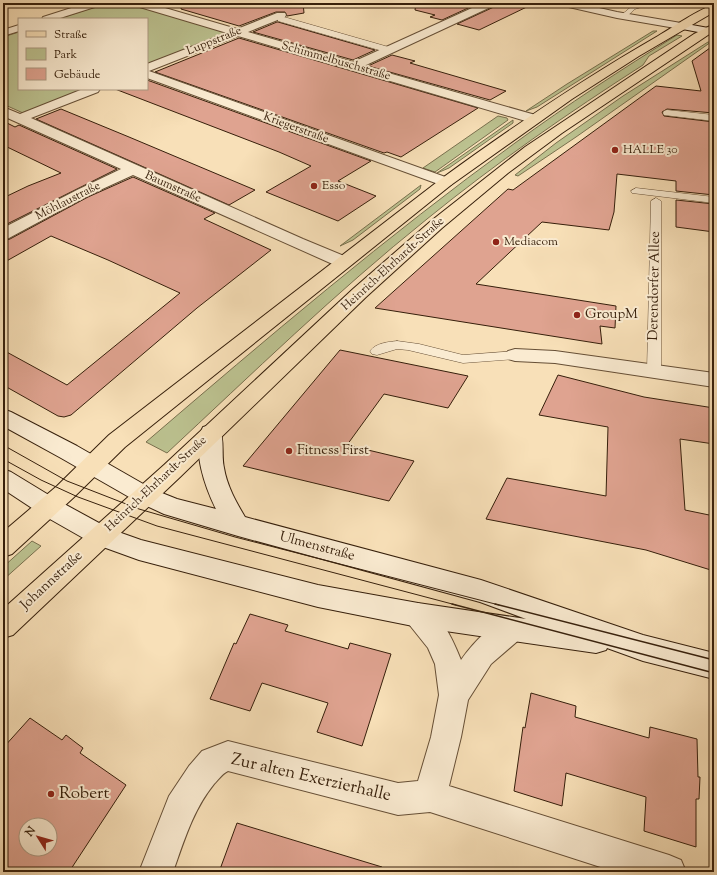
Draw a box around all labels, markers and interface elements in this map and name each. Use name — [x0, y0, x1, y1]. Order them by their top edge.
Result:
legend — [18, 18, 148, 90]
street label: Luppstraße — [184, 22, 245, 60]
text: Straße — [54, 26, 88, 44]
street label: Schimmelbuschstraße — [279, 37, 393, 85]
text: Park — [54, 46, 77, 64]
text: Gebäude — [54, 66, 101, 84]
street label: Kriegerstraße — [261, 108, 332, 148]
place label: HALLE 30 — [623, 141, 678, 159]
marker: HALLE 30 — [610, 145, 620, 155]
street label: Baumstraße — [142, 166, 205, 208]
street label: Möhlaustraße — [32, 177, 104, 225]
place label: Esso — [322, 177, 346, 195]
marker: Esso — [309, 181, 319, 191]
street label: Heinrich-Ehrhardt-Straße — [337, 212, 449, 315]
street label: Derendorfer Allee — [644, 231, 666, 341]
place label: Mediacom — [504, 233, 558, 251]
marker: Mediacom — [491, 237, 501, 247]
place label: GroupM — [585, 305, 638, 325]
marker: GroupM — [572, 310, 582, 320]
street label: Heinrich-Ehrhardt-Straße — [101, 432, 211, 536]
place label: Fitness First — [297, 441, 369, 461]
marker: Fitness First — [284, 446, 294, 456]
street label: Ulmenstraße — [277, 527, 357, 567]
street label: Johannstraße — [16, 547, 88, 616]
street label: Zur alten Exerzierhalle — [229, 748, 393, 808]
place label: Robert — [59, 782, 109, 806]
marker: Robert — [46, 789, 56, 799]
north arrow — [18, 817, 58, 857]
text: N — [21, 823, 40, 841]

